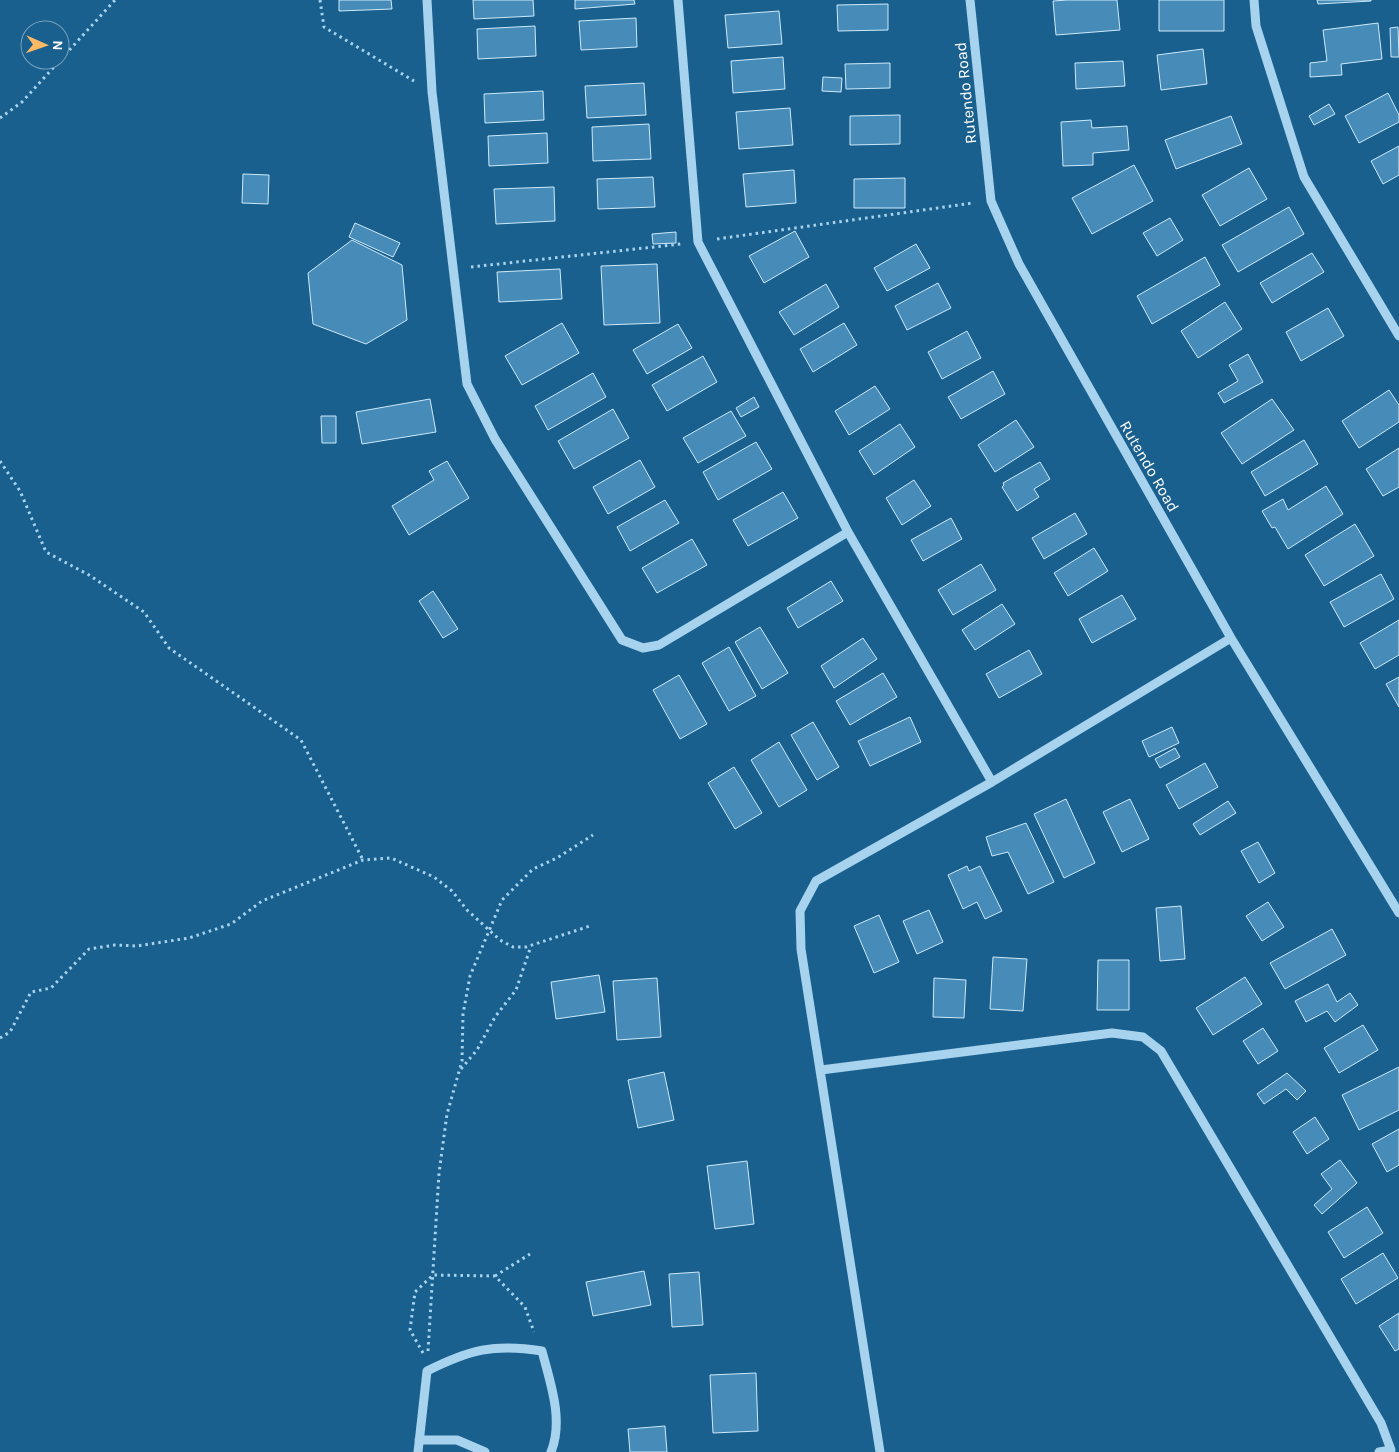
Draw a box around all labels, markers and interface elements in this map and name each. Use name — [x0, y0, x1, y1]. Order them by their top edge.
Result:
north arrow — [20, 20, 70, 70]
text: N — [49, 40, 66, 51]
street label: Rutendo Road — [951, 41, 980, 145]
street label: Rutendo Road — [1116, 417, 1183, 515]

